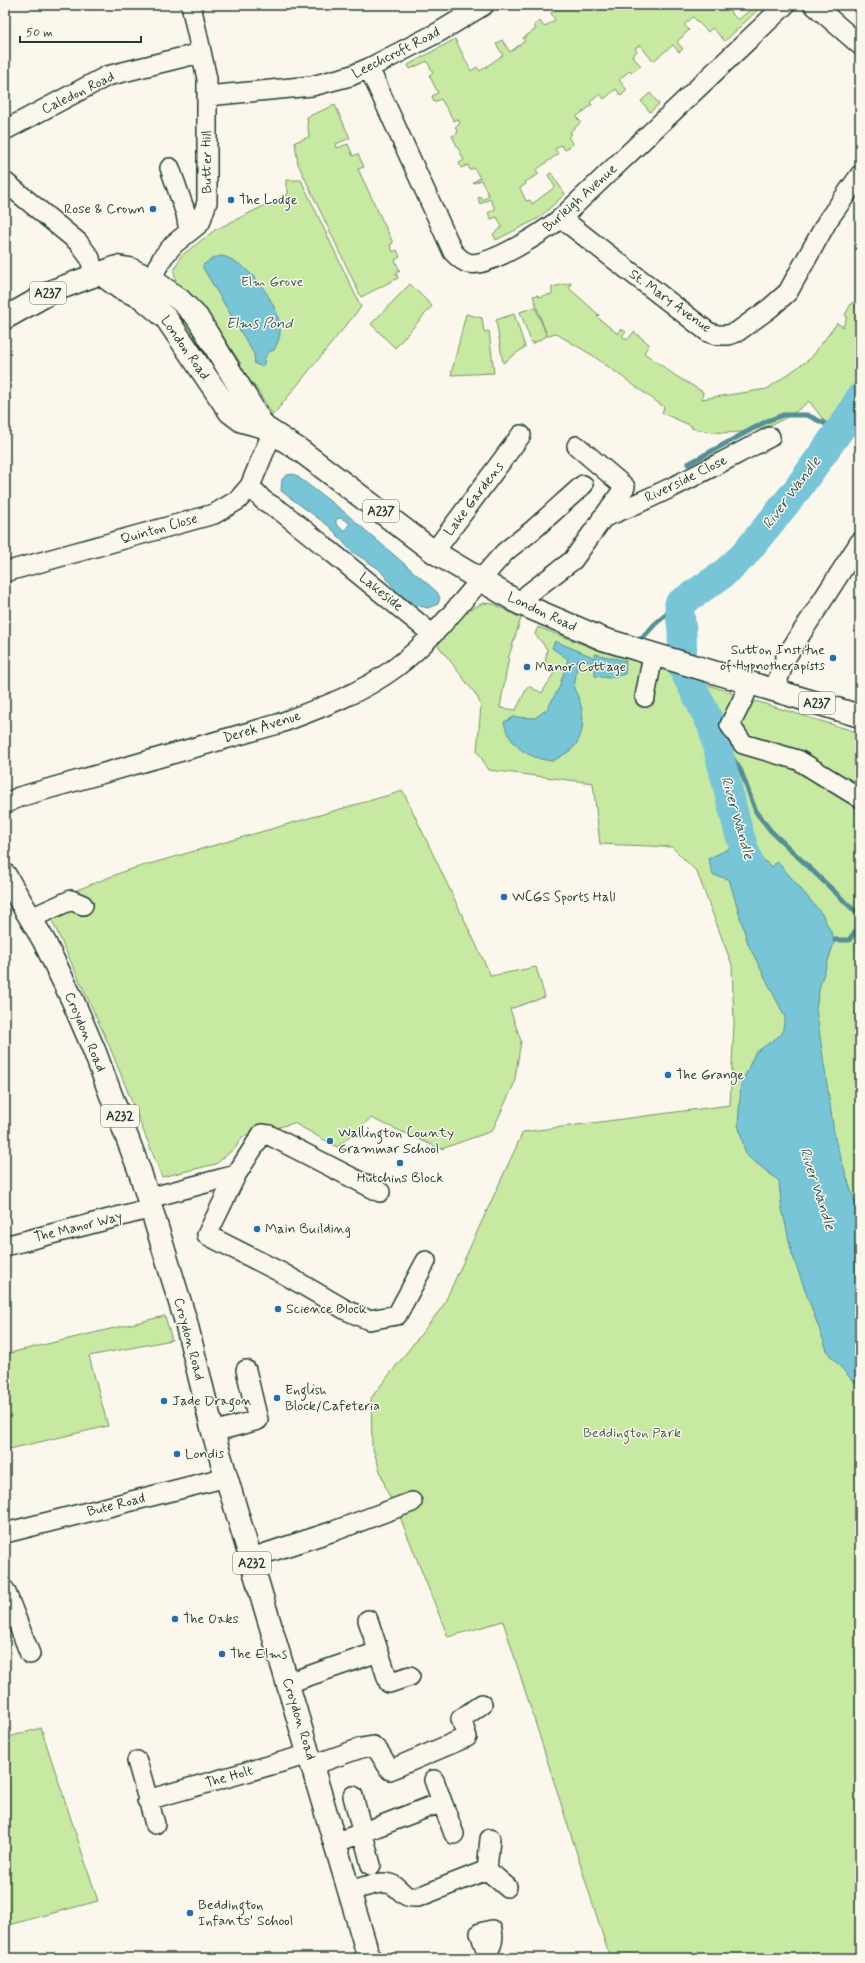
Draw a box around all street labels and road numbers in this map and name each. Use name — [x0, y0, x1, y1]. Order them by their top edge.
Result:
street label: Leechcroft Road — [349, 23, 443, 83]
street label: Caledon Road — [39, 68, 117, 118]
street label: Butter Hill — [198, 130, 216, 194]
street label: Burleigh Avenue — [539, 160, 621, 236]
street label: St. Mary Avenue — [625, 265, 715, 337]
road number: A237 — [30, 282, 66, 304]
street label: London Road — [156, 312, 214, 384]
street label: Riverside Close — [642, 451, 731, 507]
street label: Lake Gardens — [440, 458, 508, 540]
road number: A237 — [363, 500, 399, 522]
street label: Quinton Close — [118, 509, 200, 549]
street label: Lakeside — [355, 569, 407, 615]
street label: London Road — [505, 588, 579, 636]
road number: A237 — [799, 692, 835, 714]
street label: Derek Avenue — [221, 707, 303, 747]
street label: Croydon Road — [60, 989, 110, 1075]
road number: A232 — [101, 1105, 139, 1127]
street label: The Manor Way — [32, 1207, 124, 1247]
street label: Croydon Road — [169, 1296, 209, 1382]
street label: Bute Road — [85, 1489, 147, 1521]
road number: A232 — [233, 1552, 271, 1574]
street label: Croydon Road — [278, 1676, 320, 1762]
street label: The Holt — [203, 1762, 255, 1792]

